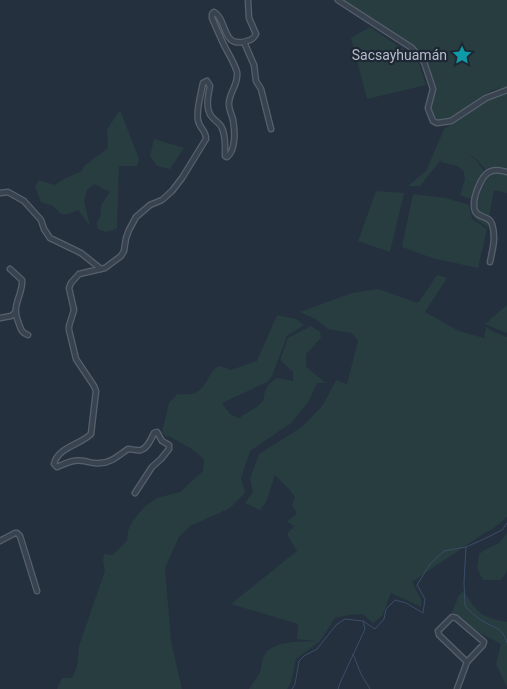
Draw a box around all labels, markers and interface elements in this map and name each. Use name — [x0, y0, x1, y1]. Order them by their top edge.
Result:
place icon: Sacsayhuamán — [451, 44, 473, 66]
place label: Sacsayhuamán — [352, 47, 447, 63]

